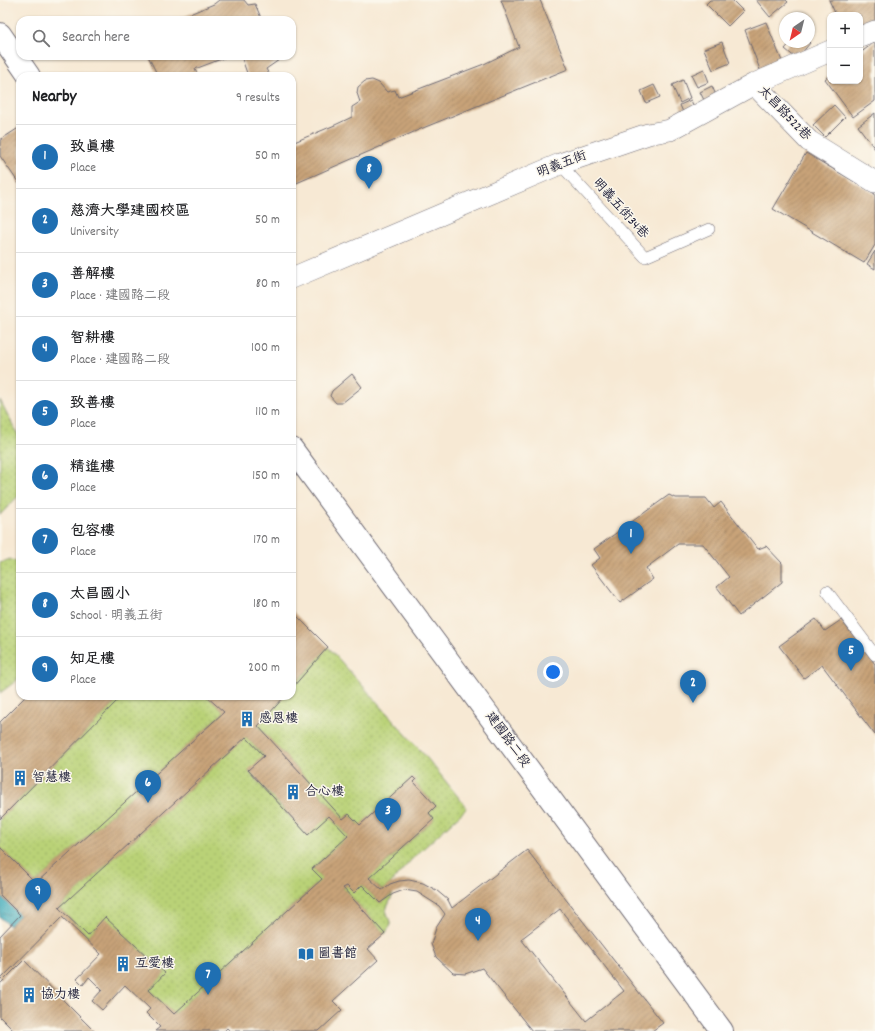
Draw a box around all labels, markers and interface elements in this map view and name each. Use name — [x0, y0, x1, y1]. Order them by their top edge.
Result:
north arrow — [779, 12, 815, 48]
map controls — [827, 12, 863, 84]
button: + — [827, 12, 863, 48]
search box — [16, 16, 296, 60]
icon: search — [30, 27, 52, 49]
text: Search here — [62, 27, 130, 49]
button: − — [827, 48, 863, 84]
street label: 太昌路522巷 — [753, 82, 815, 146]
text: Nearby — [32, 86, 76, 110]
text: 9 results — [236, 89, 280, 108]
text: 致真樓 — [70, 137, 115, 159]
text: 1 — [44, 147, 46, 166]
text: 50 m — [255, 147, 280, 166]
street label: 明義五街 — [534, 147, 590, 183]
pin: 8 — [356, 156, 382, 189]
text: Place — [70, 159, 96, 178]
street label: 明義五街34巷 — [587, 174, 653, 244]
text: 慈濟大學建國校區 — [70, 201, 190, 223]
text: 2 — [42, 211, 48, 230]
text: 50 m — [255, 211, 280, 230]
text: University — [70, 223, 119, 242]
text: 善解樓 — [70, 264, 115, 286]
text: 3 — [42, 275, 48, 294]
text: 80 m — [256, 275, 280, 294]
text: Place · 建國路二段 — [70, 287, 170, 306]
text: 智耕樓 — [70, 328, 115, 350]
text: 4 — [42, 339, 48, 358]
text: 100 m — [251, 339, 280, 358]
text: Place · 建國路二段 — [70, 351, 170, 370]
text: 致善樓 — [70, 393, 115, 415]
text: 5 — [42, 403, 48, 422]
text: 110 m — [255, 403, 280, 422]
text: Place — [70, 415, 96, 434]
text: 精進樓 — [70, 457, 115, 479]
text: 6 — [42, 467, 48, 486]
text: 150 m — [252, 467, 280, 486]
text: Place — [70, 479, 96, 498]
text: 包容樓 — [70, 521, 115, 543]
pin: 1 — [618, 521, 644, 554]
text: 7 — [43, 531, 47, 550]
text: 170 m — [253, 531, 280, 550]
text: Place — [70, 543, 96, 562]
text: 太昌國小 — [70, 584, 130, 606]
text: 8 — [42, 595, 48, 614]
text: 180 m — [253, 595, 280, 614]
text: School · 明義五街 — [70, 607, 163, 626]
pin: 5 — [838, 638, 864, 671]
text: 知足樓 — [70, 649, 115, 671]
text: 9 — [42, 659, 48, 678]
text: 200 m — [248, 659, 280, 678]
your location — [543, 662, 563, 682]
pin: 2 — [680, 670, 706, 703]
text: Place — [70, 671, 96, 690]
street label: 建國路二段 — [480, 708, 534, 772]
building icon: 感恩樓 — [238, 710, 256, 728]
place label: 感恩樓 — [259, 710, 298, 729]
building icon: 智慧樓 — [11, 769, 29, 787]
place label: 智慧樓 — [32, 769, 71, 788]
pin: 6 — [135, 770, 161, 803]
building icon: 合心樓 — [284, 783, 302, 801]
place label: 合心樓 — [305, 783, 344, 802]
pin: 3 — [375, 798, 401, 831]
pin: 9 — [25, 878, 51, 911]
pin: 4 — [465, 908, 491, 941]
library icon: 圖書館 — [297, 945, 315, 963]
place label: 圖書館 — [318, 945, 357, 964]
building icon: 互愛樓 — [114, 955, 132, 973]
place label: 互愛樓 — [135, 955, 174, 974]
pin: 7 — [195, 962, 221, 995]
building icon: 協力樓 — [20, 986, 38, 1004]
place label: 協力樓 — [41, 986, 80, 1005]

